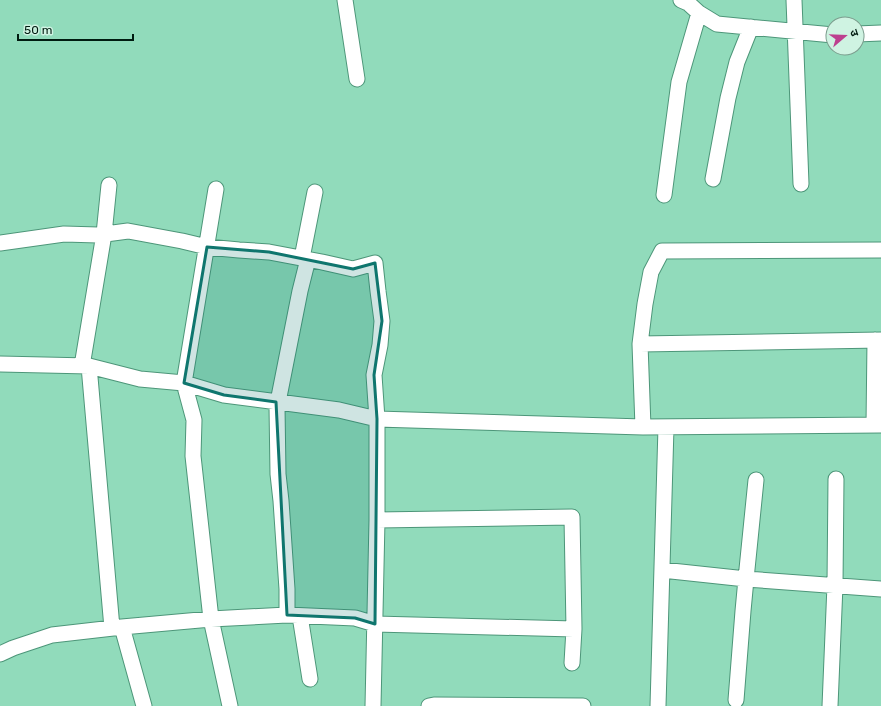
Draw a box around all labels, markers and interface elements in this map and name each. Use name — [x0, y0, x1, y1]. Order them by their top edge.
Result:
scale bar — [18, 16, 133, 42]
north arrow — [825, 16, 865, 56]
text: 50 m — [24, 23, 52, 37]
text: उ — [847, 28, 861, 39]

